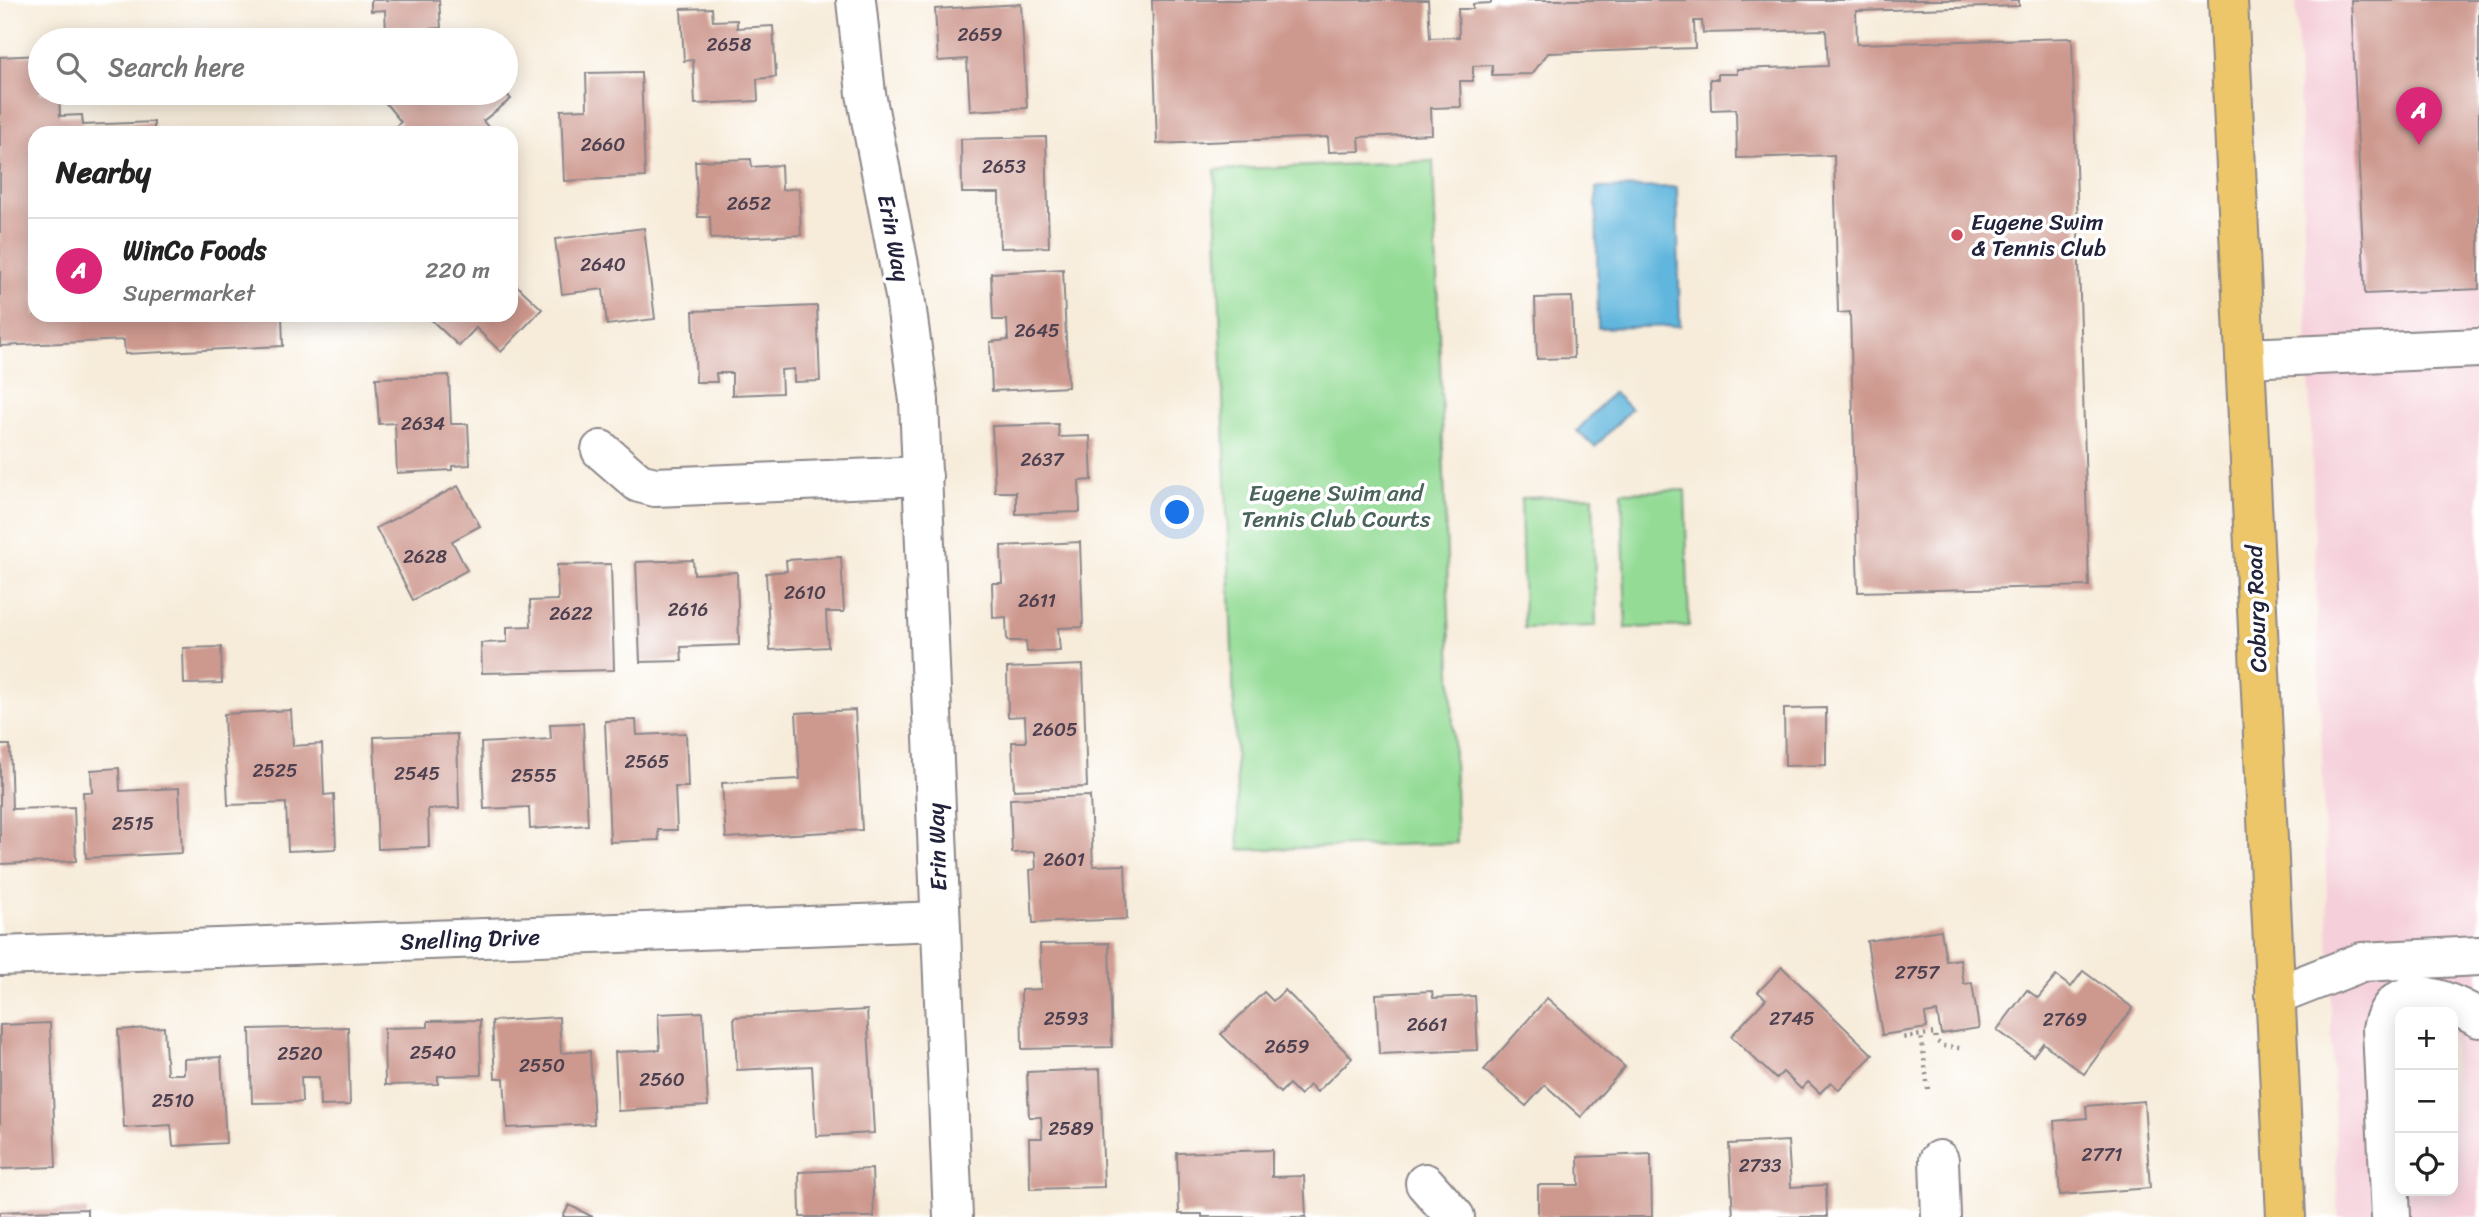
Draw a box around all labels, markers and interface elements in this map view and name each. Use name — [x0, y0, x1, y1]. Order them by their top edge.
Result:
house number: 2659 — [957, 18, 1003, 51]
search box — [28, 28, 518, 105]
house number: 2658 — [707, 28, 752, 61]
text: Search here — [108, 44, 245, 90]
icon: search — [52, 48, 90, 86]
pin: A — [2396, 87, 2442, 145]
house number: 2660 — [581, 128, 625, 161]
text: Nearby — [56, 145, 151, 199]
house number: 2653 — [982, 150, 1026, 183]
house number: 2652 — [727, 187, 771, 220]
street label: Erin Way — [865, 191, 922, 285]
place label: Eugene Swim & Tennis Club — [1971, 202, 2106, 269]
text: WinCo Foods — [123, 227, 266, 273]
marker: Eugene Swim & Tennis Club — [1949, 227, 1965, 243]
house number: 2640 — [580, 248, 626, 281]
text: A — [71, 250, 87, 291]
text: 220 m — [425, 250, 490, 291]
text: Supermarket — [123, 273, 255, 314]
house number: 2645 — [1014, 314, 1060, 347]
house number: 2634 — [401, 407, 445, 440]
house number: 2637 — [1020, 443, 1065, 476]
park label: Eugene Swim and Tennis Club Courts — [1241, 473, 1431, 540]
your location — [1160, 495, 1194, 529]
house number: 2628 — [403, 540, 448, 573]
street label: Coburg Road — [2234, 543, 2279, 673]
house number: 2610 — [784, 576, 826, 609]
house number: 2611 — [1018, 584, 1056, 617]
house number: 2616 — [668, 593, 708, 626]
house number: 2622 — [549, 597, 593, 630]
house number: 2605 — [1032, 713, 1078, 746]
house number: 2565 — [625, 745, 670, 778]
house number: 2525 — [252, 754, 298, 787]
house number: 2545 — [394, 757, 440, 790]
house number: 2555 — [511, 759, 557, 792]
street label: Erin Way — [915, 802, 960, 892]
house number: 2515 — [112, 807, 155, 840]
house number: 2601 — [1043, 843, 1085, 876]
street label: Snelling Drive — [399, 917, 541, 962]
house number: 2757 — [1895, 956, 1940, 989]
house number: 2593 — [1044, 1002, 1089, 1035]
house number: 2745 — [1769, 1002, 1815, 1035]
house number: 2769 — [2043, 1003, 2087, 1036]
map controls — [2395, 1007, 2458, 1196]
button: + — [2395, 1007, 2458, 1070]
house number: 2661 — [1407, 1008, 1447, 1041]
house number: 2659 — [1264, 1030, 1310, 1063]
house number: 2540 — [410, 1036, 456, 1069]
house number: 2520 — [277, 1037, 323, 1070]
house number: 2550 — [519, 1049, 565, 1082]
house number: 2560 — [639, 1063, 685, 1096]
button: − — [2395, 1070, 2458, 1133]
house number: 2510 — [152, 1084, 194, 1117]
house number: 2589 — [1048, 1112, 1094, 1145]
button: locate — [2395, 1133, 2458, 1196]
house number: 2771 — [2082, 1138, 2122, 1171]
house number: 2733 — [1739, 1149, 1782, 1182]

